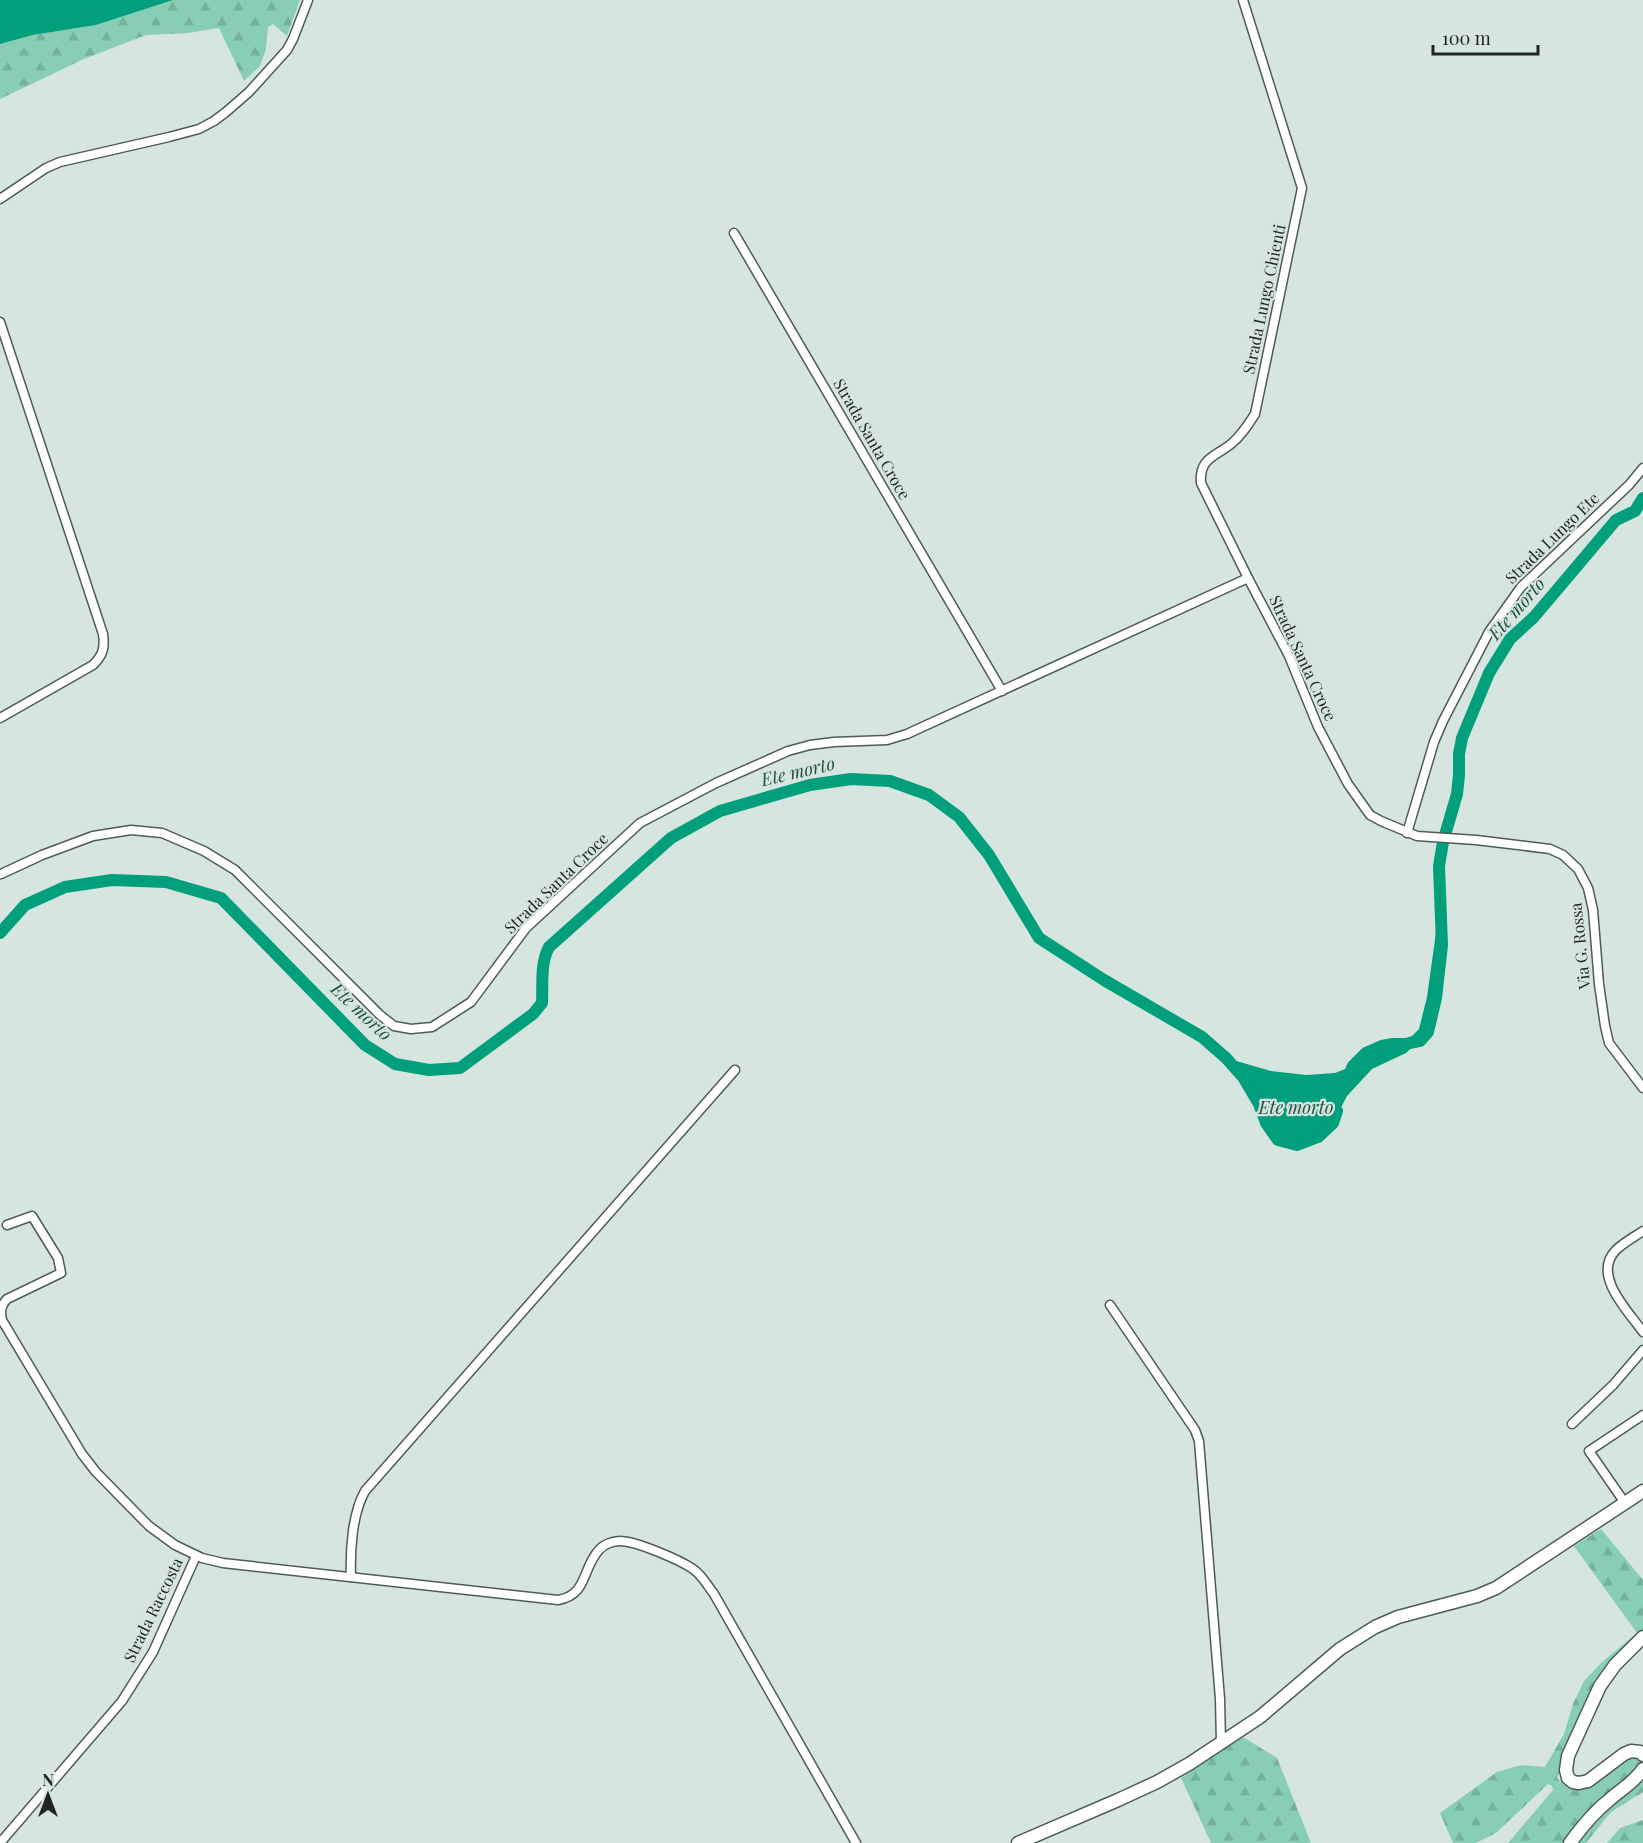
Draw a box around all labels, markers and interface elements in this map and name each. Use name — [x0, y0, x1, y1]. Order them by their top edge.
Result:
scale bar — [1433, 18, 1538, 56]
text: 100 m — [1442, 26, 1491, 50]
street label: Strada Lungo Chienti — [1237, 222, 1290, 376]
street label: Strada Santa Croce — [829, 374, 916, 503]
street label: Strada Lungo Ete — [1500, 487, 1603, 588]
water label: Ete morto — [1482, 572, 1550, 645]
street label: Strada Santa Croce — [1265, 592, 1342, 724]
water label: Ete morto — [757, 751, 837, 791]
street label: Strada Santa Croce — [499, 828, 612, 938]
street label: Via G. Rossa — [1565, 902, 1595, 991]
water label: Ete morto — [325, 976, 398, 1046]
water label: Ete morto — [1257, 1095, 1334, 1119]
street label: Strada Raccosta — [118, 1554, 187, 1666]
north arrow — [18, 1765, 78, 1825]
text: N — [42, 1769, 54, 1790]

